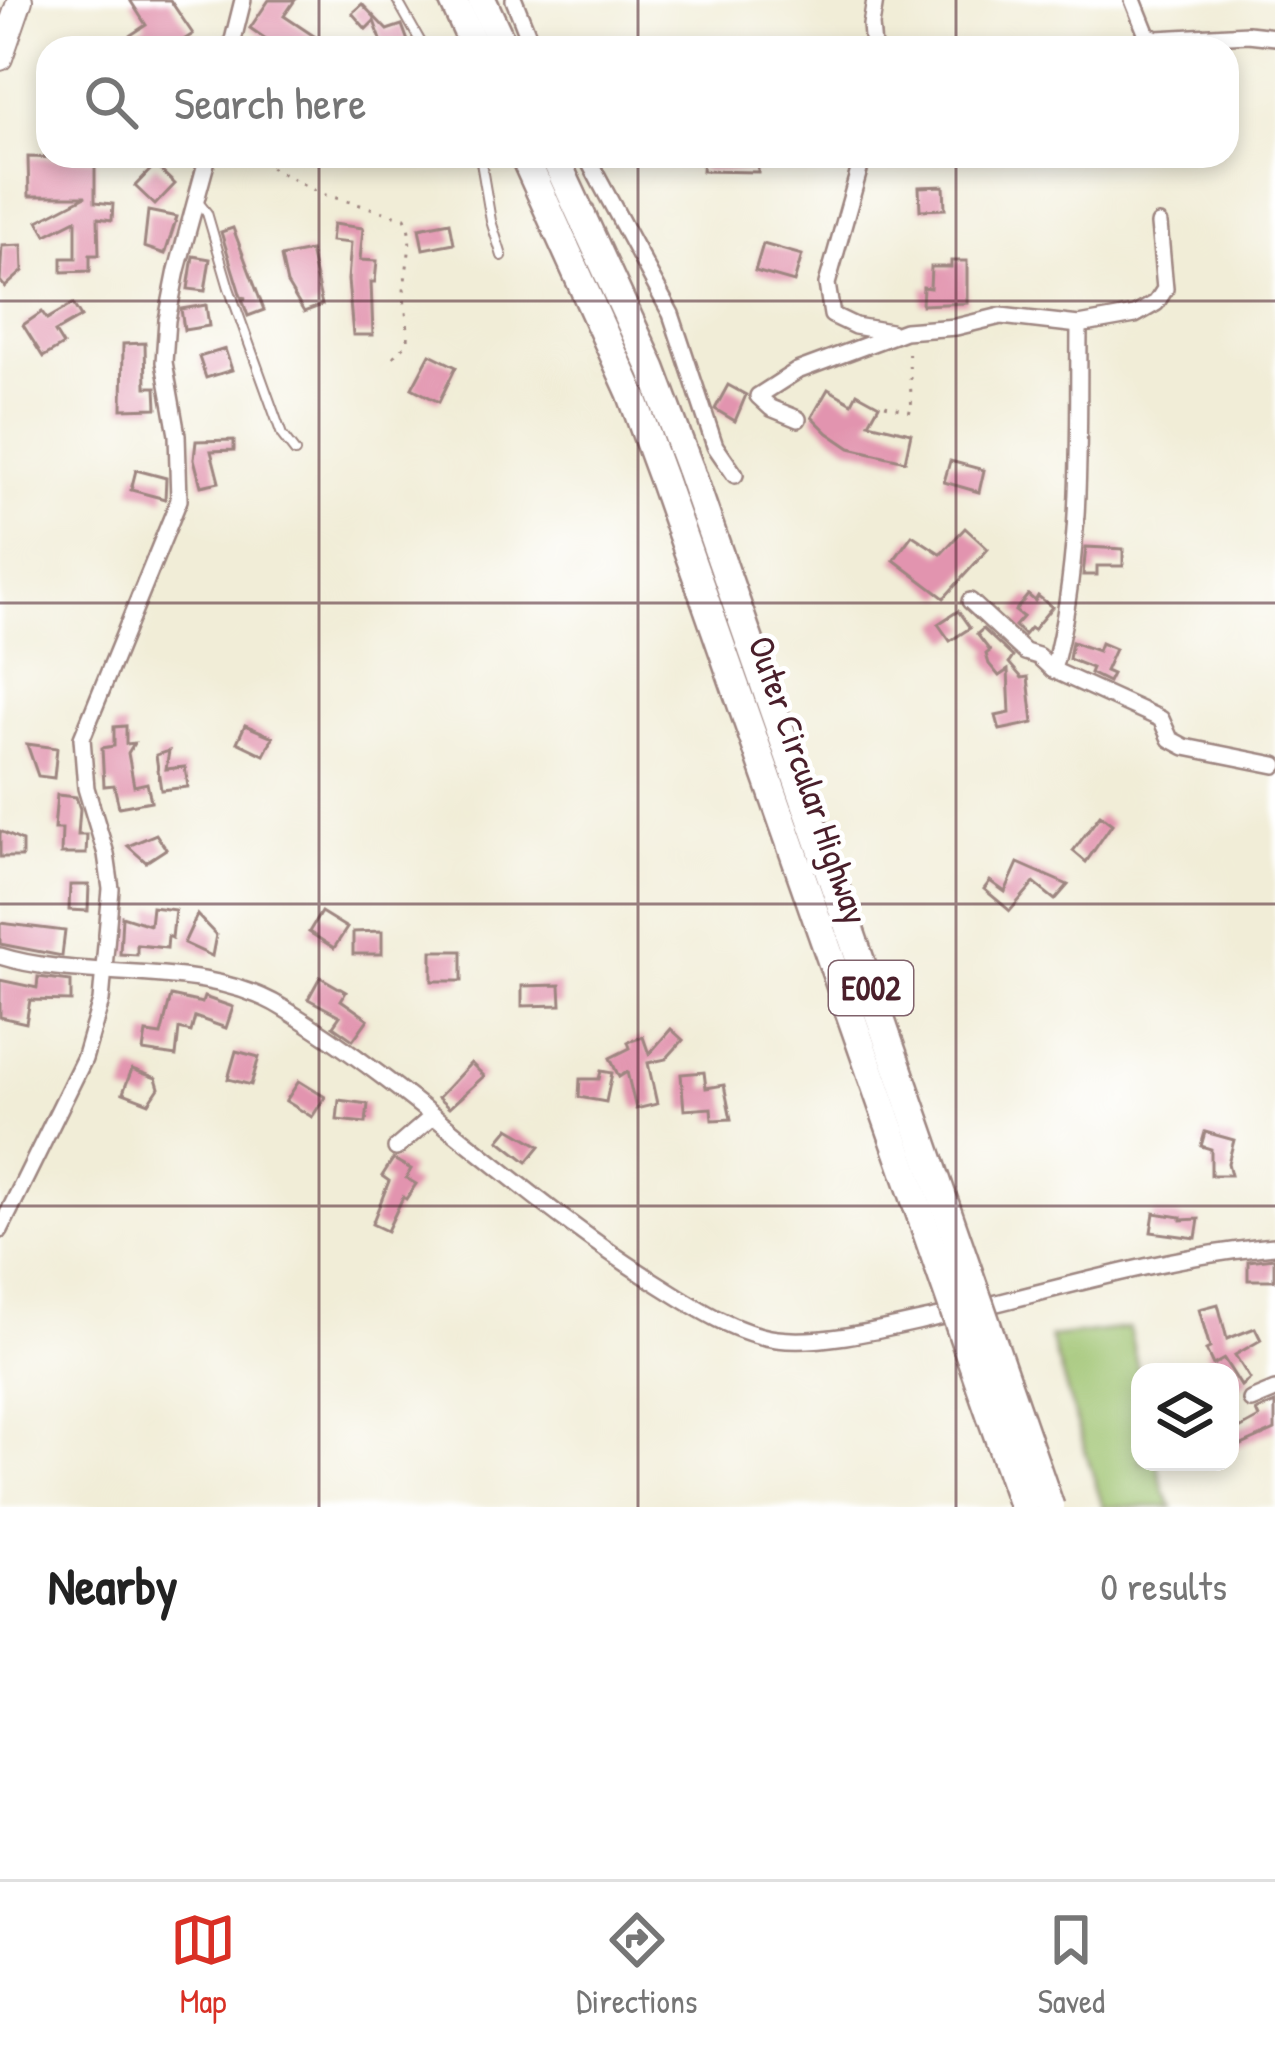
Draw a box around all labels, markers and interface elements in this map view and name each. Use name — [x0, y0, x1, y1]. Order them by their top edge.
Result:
search box — [36, 36, 1239, 168]
icon: search — [78, 69, 144, 135]
text: Search here — [174, 72, 366, 133]
street label: Outer Circular Highway — [737, 629, 882, 930]
road number: E002 — [829, 961, 913, 1015]
map controls — [1131, 1363, 1239, 1471]
button: layers — [1131, 1363, 1239, 1471]
text: Nearby — [48, 1551, 178, 1620]
text: 0 results — [1101, 1559, 1227, 1612]
tab: Map — [170, 1907, 236, 2023]
tab: Directions — [576, 1907, 698, 2023]
tab: Saved — [1038, 1907, 1105, 2023]

